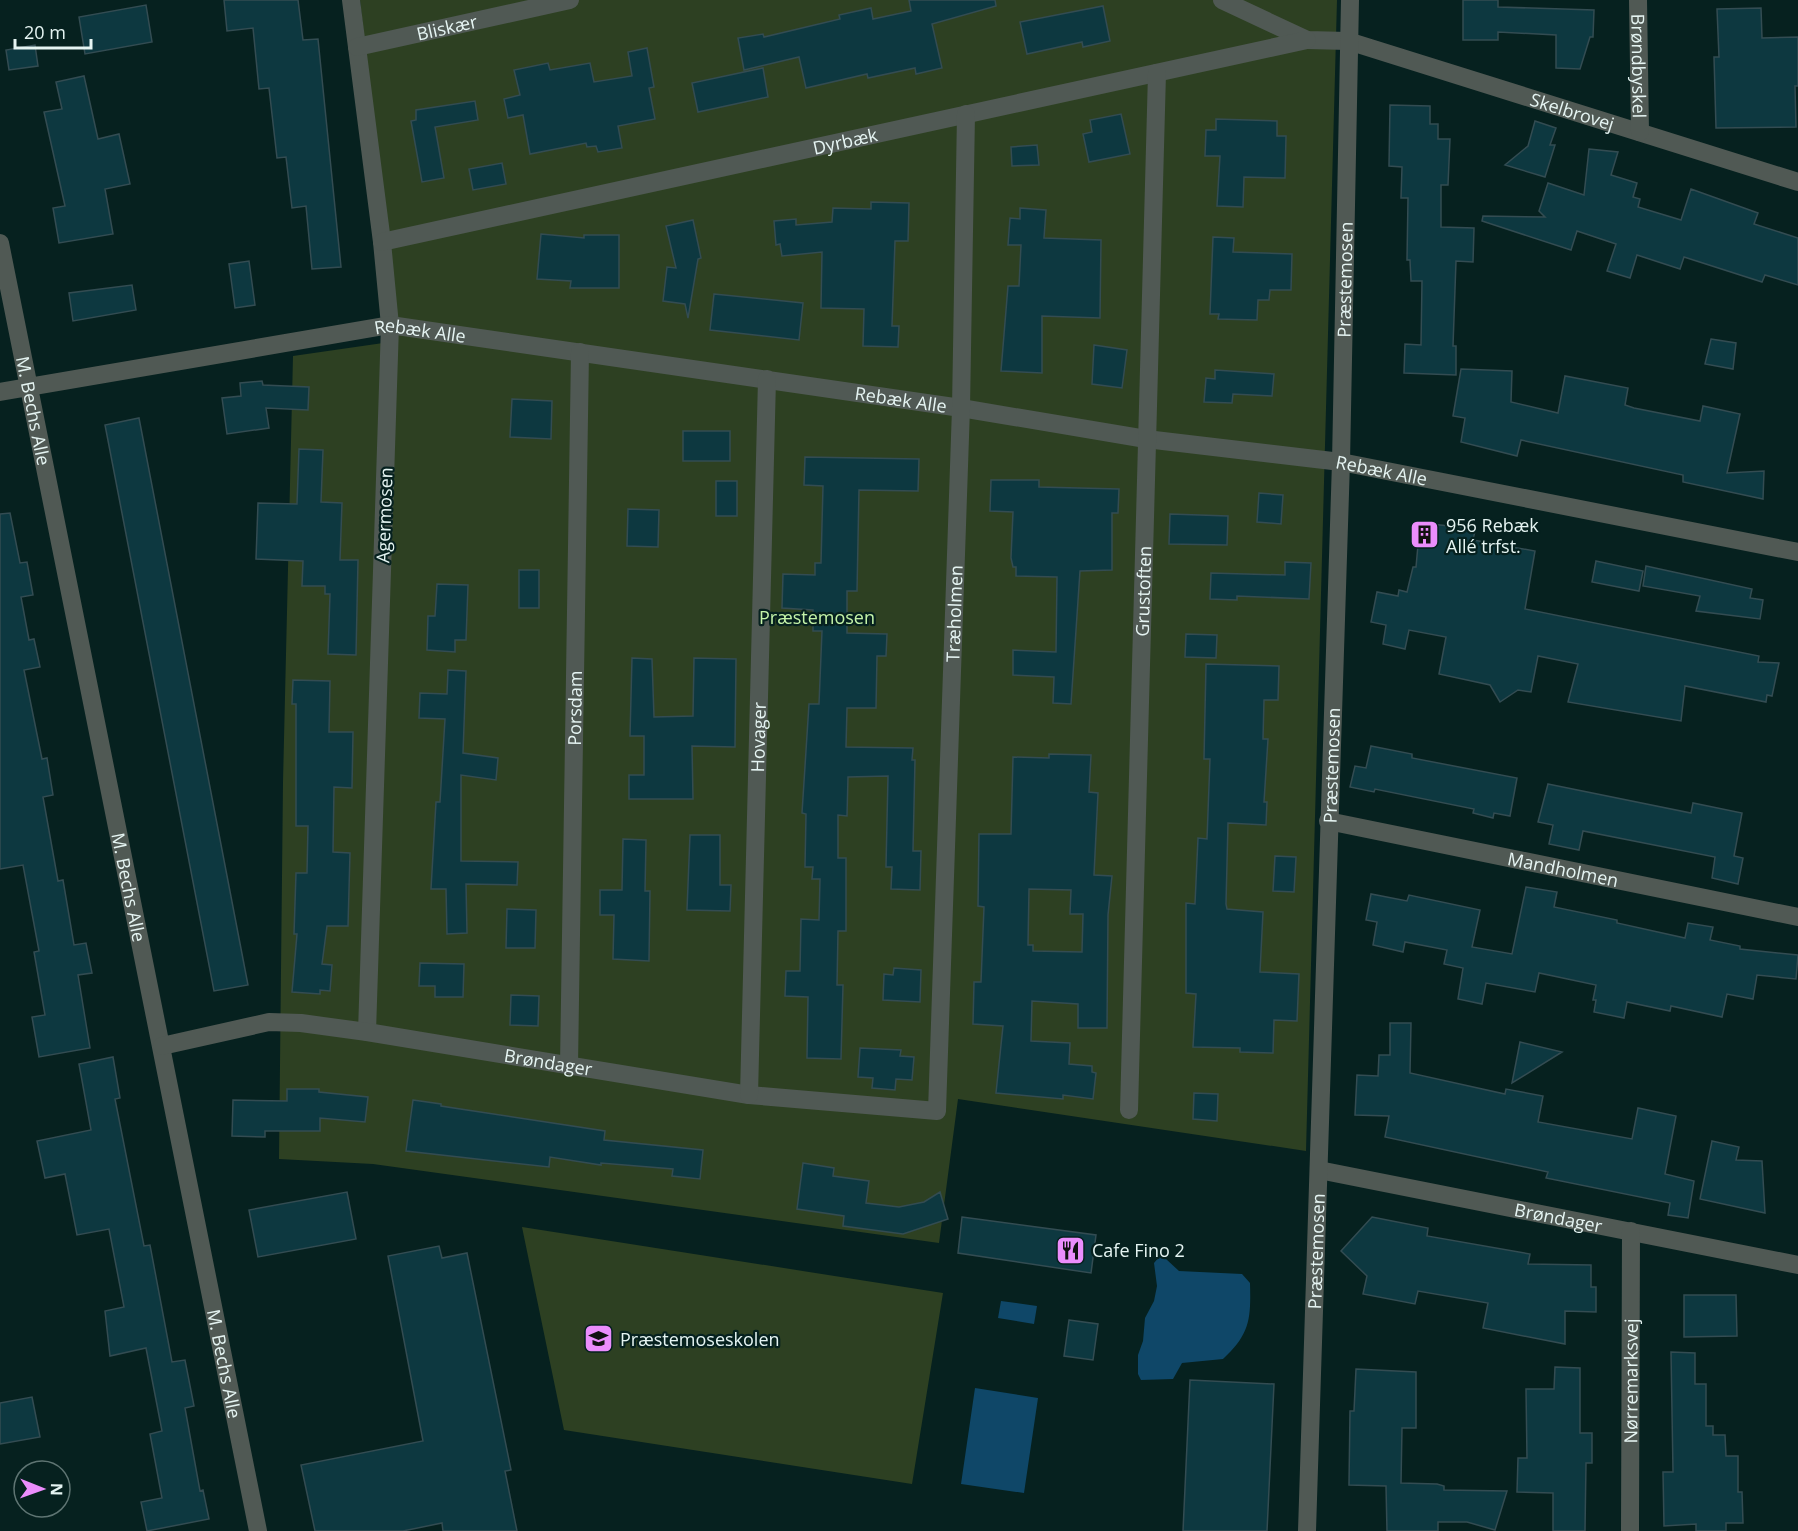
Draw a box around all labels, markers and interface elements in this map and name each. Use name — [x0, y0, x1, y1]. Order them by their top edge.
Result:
street label: Bliskær — [414, 9, 480, 46]
scale bar — [15, 12, 92, 50]
street label: Brøndbyskel — [1626, 13, 1652, 118]
text: 20 m — [24, 20, 66, 44]
street label: Skelbrovej — [1527, 87, 1617, 136]
street label: Dyrbæk — [811, 122, 880, 160]
street label: Præstemosen — [1331, 221, 1358, 338]
street label: Rebæk Alle — [372, 312, 467, 348]
street label: M. Bechs Alle — [11, 354, 56, 467]
street label: Rebæk Alle — [853, 381, 948, 418]
street label: Rebæk Alle — [1334, 449, 1429, 491]
street label: Agermosen — [370, 467, 398, 563]
place label: 956 Rebæk Allé trfst. — [1446, 513, 1539, 558]
building icon: 956 Rebæk Allé trfst. — [1409, 519, 1441, 551]
street label: Grustoften — [1130, 545, 1156, 637]
street label: Træholmen — [940, 565, 968, 662]
park label: Præstemosen — [759, 605, 875, 629]
street label: Porsdam — [562, 670, 587, 746]
street label: Hovager — [745, 701, 771, 773]
street label: Præstemosen — [1318, 707, 1345, 824]
street label: M. Bechs Alle — [106, 830, 152, 944]
street label: Mandholmen — [1506, 846, 1621, 892]
street label: Brøndager — [502, 1043, 595, 1081]
street label: Præstemosen — [1302, 1193, 1330, 1310]
street label: Brøndager — [1512, 1197, 1605, 1238]
restaurant icon: Cafe Fino 2 — [1055, 1234, 1087, 1266]
place label: Cafe Fino 2 — [1092, 1238, 1185, 1262]
street label: M. Bechs Alle — [202, 1307, 247, 1420]
street label: Nørremarksvej — [1618, 1318, 1643, 1444]
school or university icon: Præstemoseskolen — [583, 1323, 615, 1355]
place label: Præstemoseskolen — [620, 1327, 780, 1351]
north arrow — [12, 1459, 72, 1519]
text: N — [46, 1483, 68, 1496]

